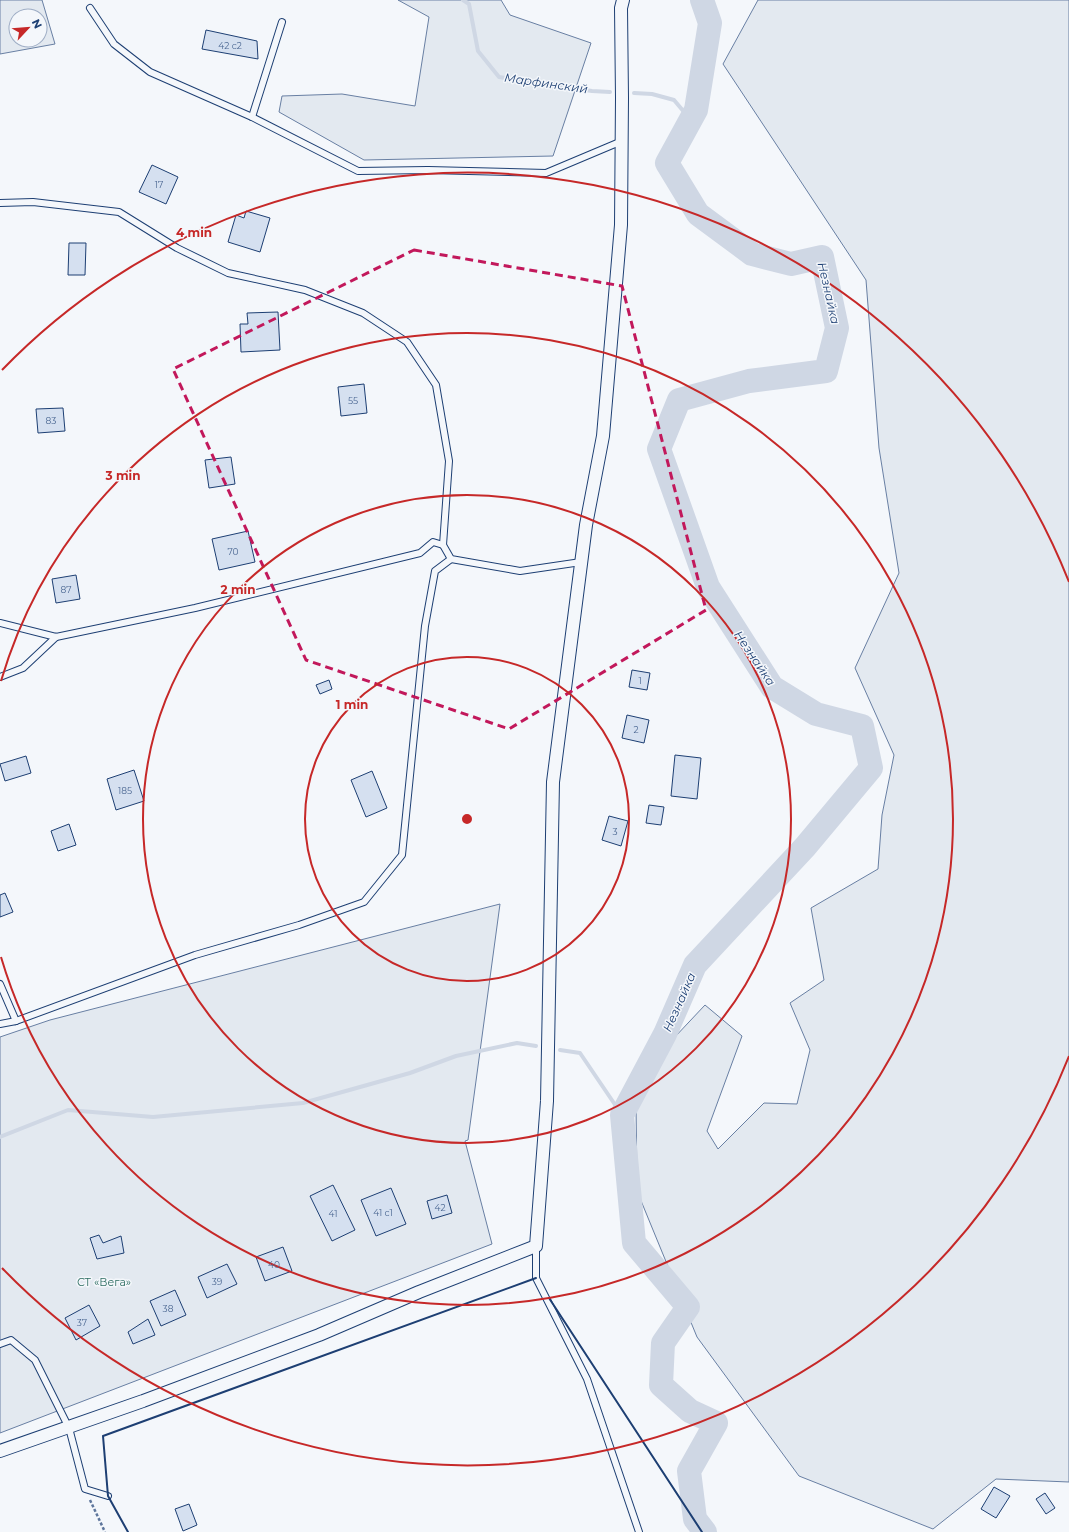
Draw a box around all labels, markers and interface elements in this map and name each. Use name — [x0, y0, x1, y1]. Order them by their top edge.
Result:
north arrow — [8, 8, 48, 48]
text: N — [29, 17, 45, 31]
house number: 42 с2 — [218, 40, 242, 51]
water label: Марфинский — [503, 70, 589, 96]
house number: 17 — [155, 179, 163, 190]
text: 4 min — [176, 225, 212, 240]
water label: Незнайка — [815, 260, 843, 326]
house number: 55 — [348, 395, 358, 406]
house number: 83 — [46, 415, 56, 426]
text: 3 min — [105, 468, 141, 483]
house number: 70 — [227, 546, 239, 557]
text: 2 min — [221, 582, 255, 597]
house number: 87 — [60, 584, 72, 595]
water label: Незнайка — [731, 628, 779, 688]
house number: 1 — [638, 675, 642, 686]
text: 1 min — [336, 697, 368, 712]
house number: 2 — [633, 724, 639, 735]
house number: 185 — [118, 785, 132, 796]
centre of rings — [460, 812, 474, 826]
house number: 3 — [612, 826, 618, 837]
water label: Незнайка — [659, 970, 699, 1034]
house number: 42 — [434, 1202, 446, 1213]
house number: 41 с1 — [373, 1207, 393, 1218]
house number: 41 — [329, 1208, 337, 1219]
house number: 40 — [268, 1259, 280, 1270]
park label: СТ «Вега» — [77, 1275, 131, 1289]
house number: 39 — [212, 1276, 223, 1287]
house number: 38 — [163, 1303, 174, 1314]
house number: 37 — [77, 1317, 87, 1328]

